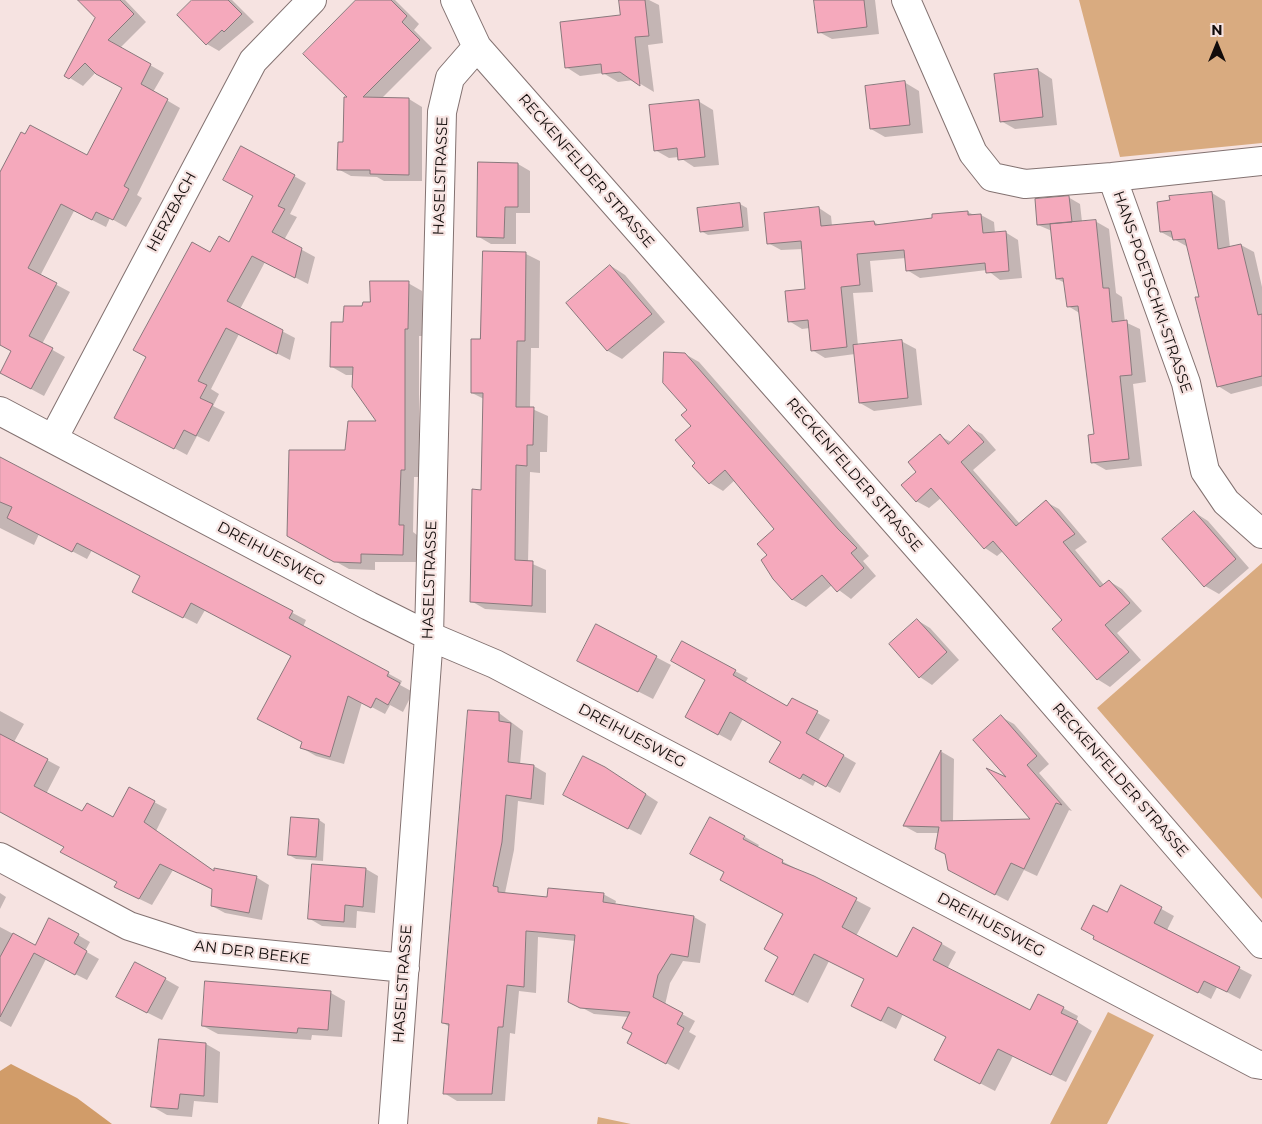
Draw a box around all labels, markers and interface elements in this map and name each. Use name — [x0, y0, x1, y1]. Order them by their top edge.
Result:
north arrow — [1192, 20, 1242, 70]
text: N — [1211, 21, 1223, 39]
street label: RECKENFELDER STRASSE — [514, 90, 658, 252]
street label: HASELSTRASSE — [430, 116, 452, 236]
street label: HERZBACH — [144, 169, 200, 255]
street label: HANS-POETSCHKI-STRASSE — [1109, 189, 1195, 395]
street label: RECKENFELDER STRASSE — [782, 394, 926, 556]
street label: DREIHUESWEG — [214, 518, 328, 590]
street label: HASELSTRASSE — [419, 520, 441, 640]
street label: RECKENFELDER STRASSE — [1048, 699, 1192, 861]
street label: DREIHUESWEG — [575, 700, 689, 772]
street label: DREIHUESWEG — [934, 889, 1048, 961]
street label: HASELSTRASSE — [390, 924, 416, 1044]
street label: AN DER BEEKE — [193, 937, 311, 969]

